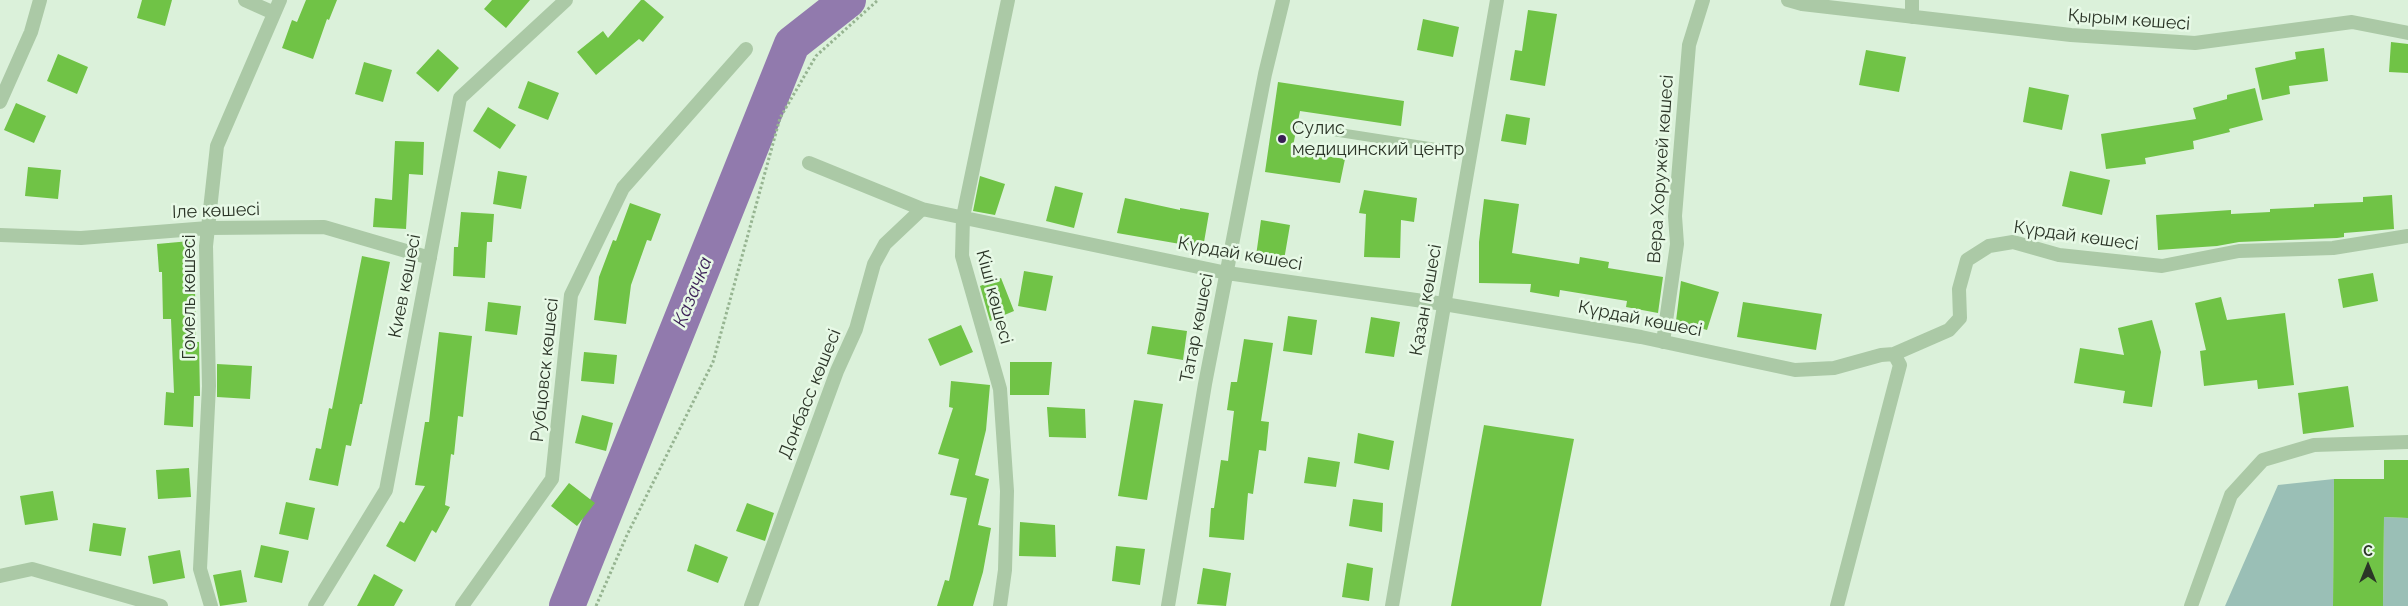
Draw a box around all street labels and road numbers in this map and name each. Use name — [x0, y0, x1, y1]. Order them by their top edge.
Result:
street label: Қырым көшесі — [2067, 5, 2191, 35]
street label: Вера Хоружей көшесі — [1644, 74, 1678, 264]
street label: Іле көшесі — [172, 199, 260, 223]
street label: Күрдай көшесі — [2012, 217, 2140, 255]
street label: Киев көшесі — [384, 232, 426, 340]
street label: Күрдай көшесі — [1176, 232, 1304, 276]
street label: Гомель көшесі — [179, 234, 201, 360]
street label: Қазан көшесі — [1406, 243, 1446, 357]
street label: Кіші көшесі — [971, 248, 1017, 346]
street label: Татар көшесі — [1176, 271, 1218, 385]
street label: Күрдай көшесі — [1576, 296, 1704, 342]
street label: Рубцовск көшесі — [527, 297, 563, 443]
street label: Донбасс көшесі — [774, 326, 846, 462]

